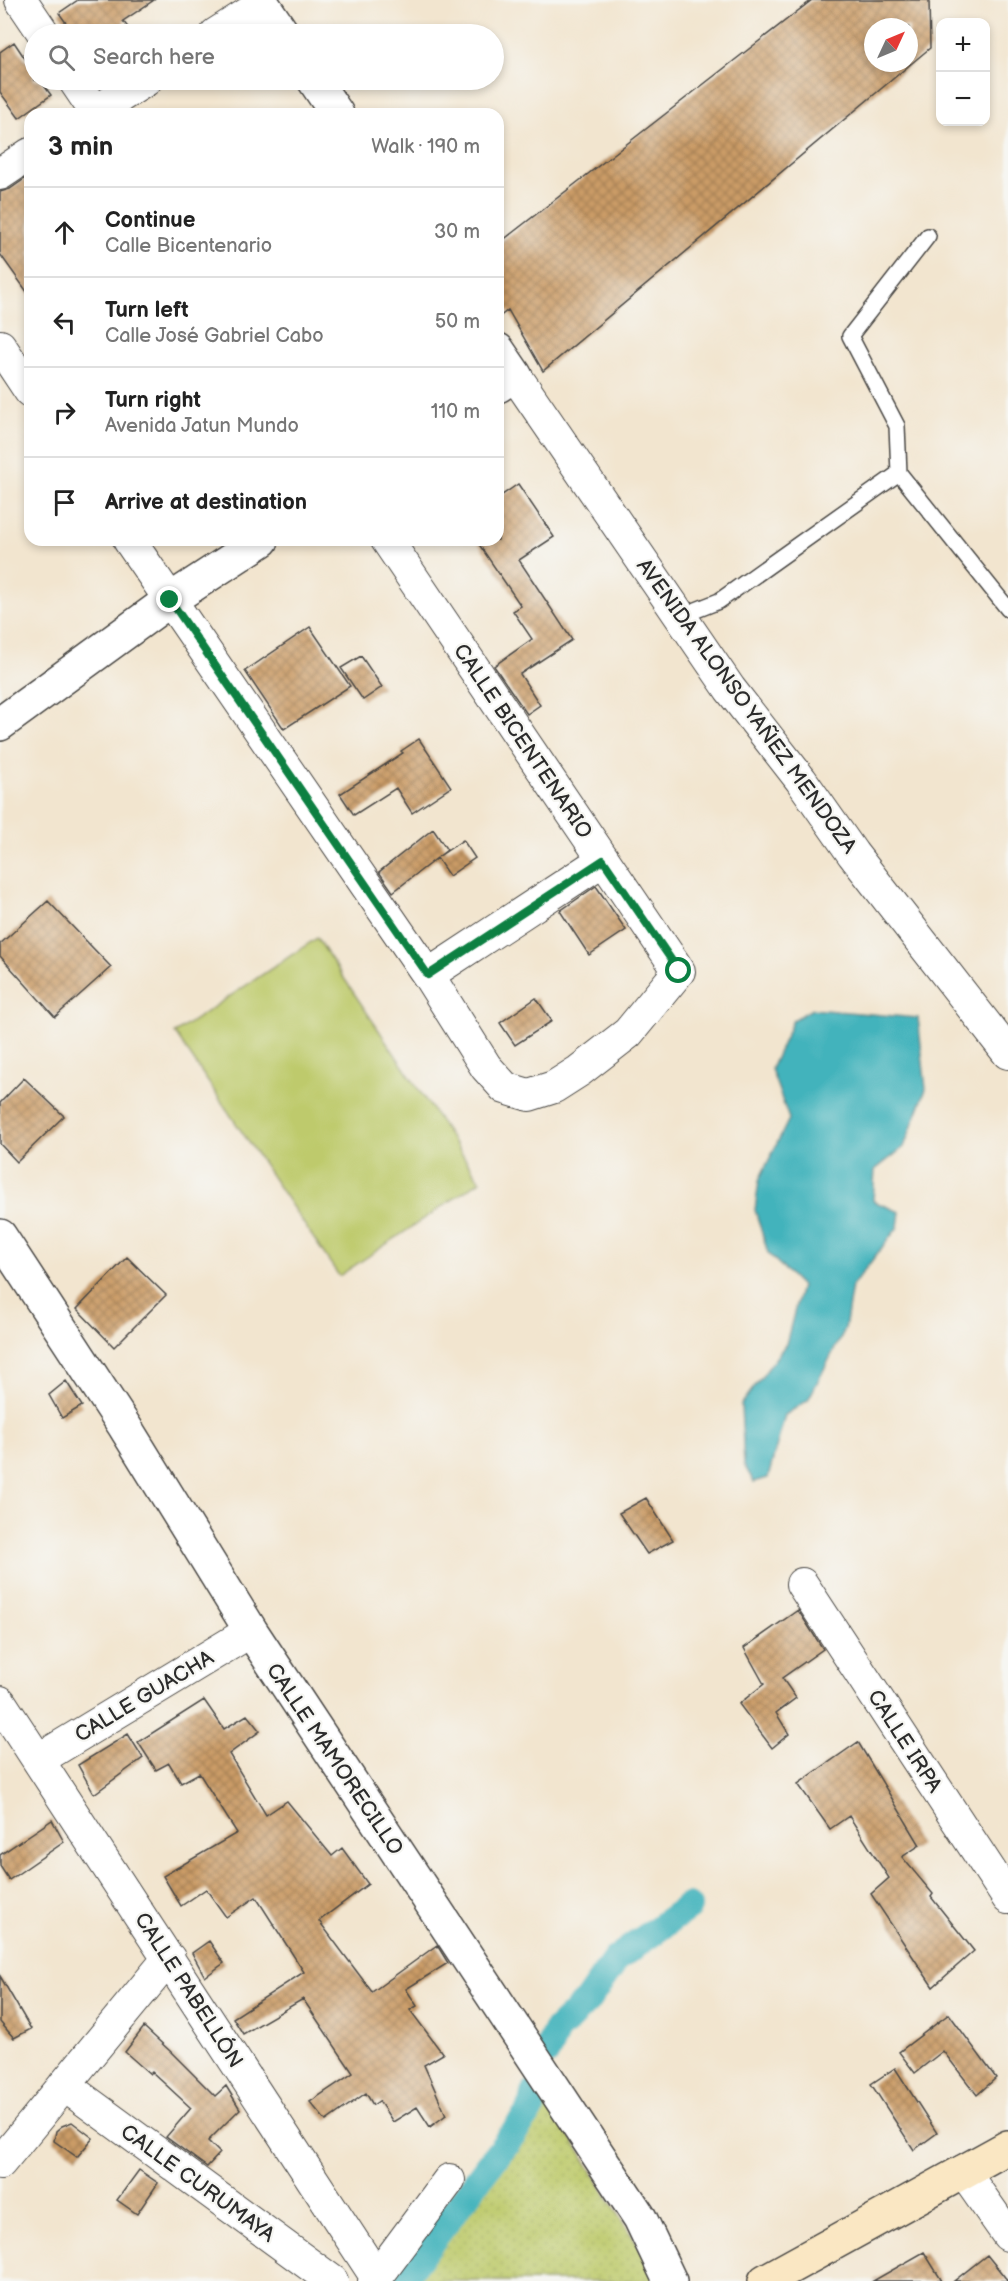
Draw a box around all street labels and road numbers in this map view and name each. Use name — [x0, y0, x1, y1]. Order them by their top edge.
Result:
street label: AVENIDA ALONSO YAÑEZ MENDOZA — [631, 554, 862, 859]
street label: CALLE BICENTENARIO — [448, 639, 597, 843]
street label: CALLE GUACHA — [70, 1645, 218, 1748]
street label: CALLE MAMORECILLO — [261, 1659, 408, 1860]
street label: CALLE IRPA — [862, 1685, 947, 1797]
street label: CALLE PABELLÓN — [129, 1908, 248, 2073]
street label: CALLE CURUMAYA — [116, 2119, 280, 2248]

